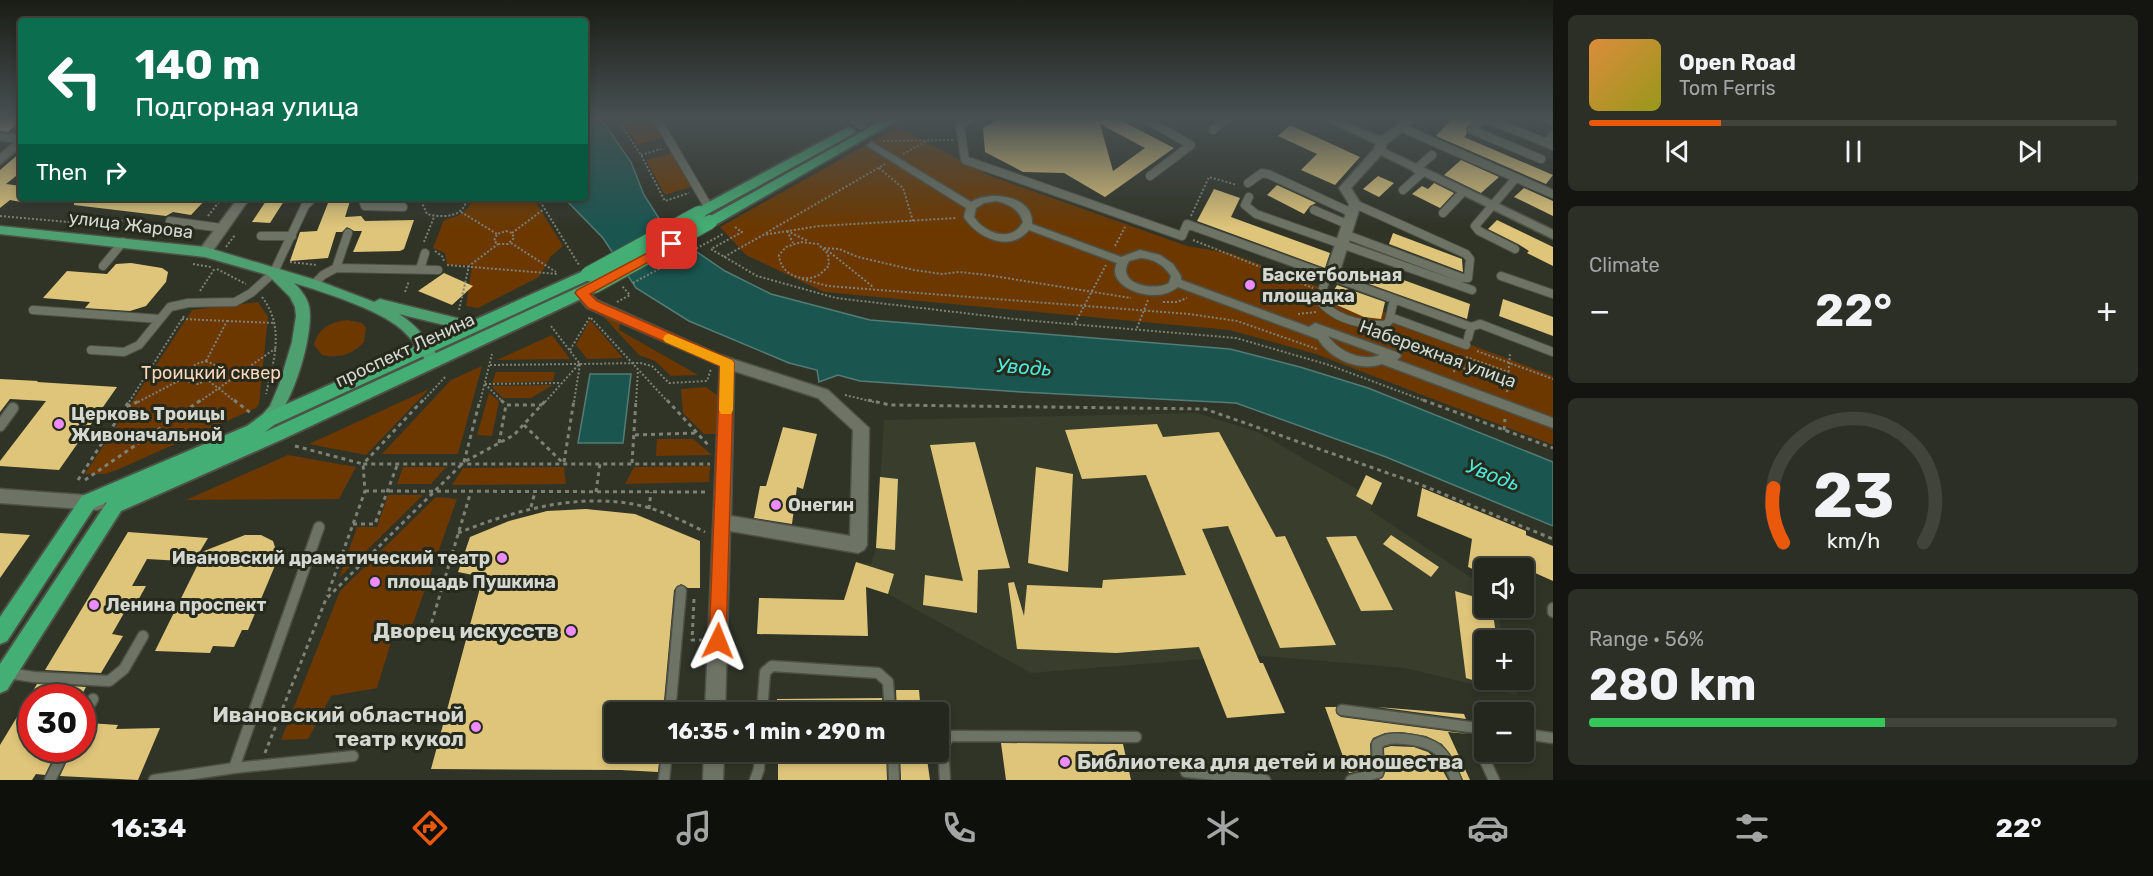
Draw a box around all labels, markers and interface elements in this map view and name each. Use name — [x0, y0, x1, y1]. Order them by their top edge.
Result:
text: 140 m — [135, 40, 261, 90]
icon: left — [36, 42, 114, 120]
text: Open Road — [1679, 49, 1796, 76]
text: Tom Ferris — [1679, 76, 1776, 100]
text: Подгорная улица — [135, 91, 359, 123]
icon: previous — [1661, 135, 1694, 168]
icon: pause — [1837, 135, 1870, 168]
icon: next — [2013, 135, 2046, 168]
icon: right — [99, 156, 132, 189]
text: Then — [36, 159, 87, 186]
street label: улица Жарова — [68, 206, 194, 244]
pin — [646, 218, 697, 269]
icon: arrive — [655, 227, 688, 260]
text: Climate — [1589, 253, 1660, 277]
place label: Баскетбольная площадка — [1262, 264, 1402, 307]
marker: Баскетбольная площадка — [1243, 278, 1257, 292]
text: 22° — [1815, 284, 1892, 337]
text: − — [1589, 291, 1610, 330]
text: + — [2096, 291, 2117, 330]
street label: проспект Ленина — [332, 308, 478, 392]
street label: Набережная улица — [1357, 315, 1519, 393]
water label: Уводь — [996, 353, 1052, 381]
park label: Троицкий сквер — [141, 362, 281, 384]
place label: Церковь Троицы Живоначальной — [71, 403, 225, 446]
marker: Церковь Троицы Живоначальной — [52, 417, 66, 431]
water label: Уводь — [1463, 454, 1523, 496]
text: 23 — [1812, 459, 1894, 533]
place label: Онегин — [788, 494, 854, 516]
marker: Онегин — [769, 498, 783, 512]
text: km/h — [1826, 528, 1880, 553]
place label: Ивановский драматический театр — [172, 547, 490, 569]
marker: Ивановский драматический театр — [495, 551, 509, 565]
map controls — [1474, 558, 1534, 762]
button: sound — [1474, 558, 1534, 618]
place label: площадь Пушкина — [387, 571, 556, 593]
marker: площадь Пушкина — [368, 575, 382, 589]
place label: Ленина проспект — [106, 594, 267, 616]
marker: Ленина проспект — [87, 598, 101, 612]
position arrow — [686, 609, 750, 673]
place label: Дворец искусств — [373, 618, 559, 643]
marker: Дворец искусств — [564, 624, 578, 638]
text: Range · 56% — [1589, 627, 1704, 651]
button: + — [1474, 630, 1534, 690]
text: 280 km — [1589, 658, 1756, 711]
speed limit sign: 30 — [18, 684, 96, 762]
place label: Ивановский областной театр кукол — [212, 702, 464, 751]
button: − — [1474, 702, 1534, 762]
text: 16:35 · 1 min · 290 m — [667, 718, 886, 745]
marker: Ивановский областной театр кукол — [469, 720, 483, 734]
place label: Библиотека для детей и юношества — [1077, 749, 1464, 774]
marker: Библиотека для детей и юношества — [1058, 755, 1072, 769]
icon: directions — [409, 807, 451, 849]
icon: music — [673, 807, 715, 849]
icon: phone — [938, 807, 980, 849]
icon: climate — [1202, 807, 1244, 849]
icon: car — [1467, 807, 1509, 849]
icon: filters — [1731, 807, 1773, 849]
text: 16:34 — [111, 812, 186, 844]
text: 22° — [1996, 812, 2042, 844]

